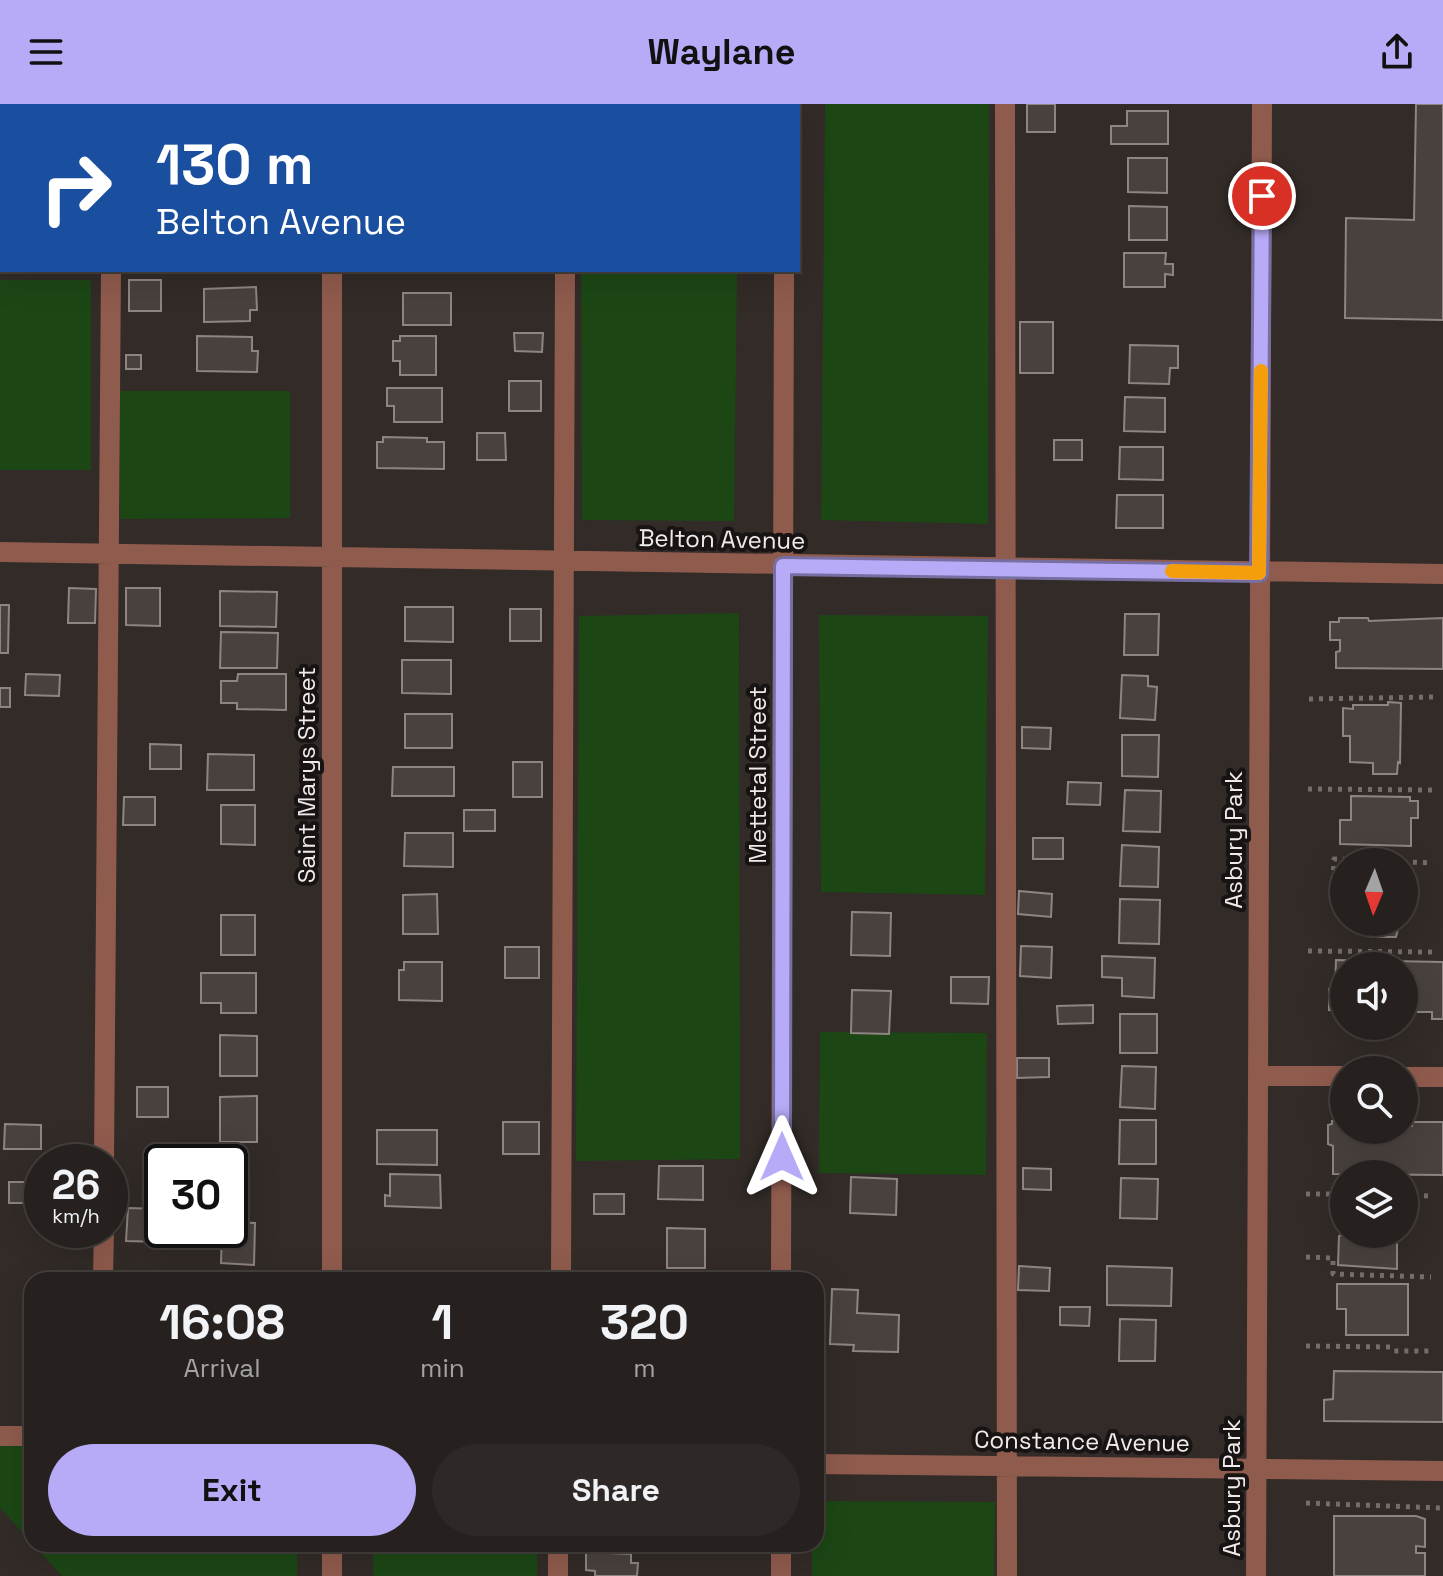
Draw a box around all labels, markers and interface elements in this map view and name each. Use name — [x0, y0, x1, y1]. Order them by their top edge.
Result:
text: Waylane — [648, 29, 795, 75]
icon: menu — [24, 30, 68, 74]
icon: share — [1375, 30, 1419, 74]
text: 130 m — [156, 129, 314, 200]
icon: right — [24, 136, 128, 240]
pin — [1228, 162, 1296, 230]
icon: arrive — [1240, 174, 1284, 218]
text: Belton Avenue — [156, 199, 406, 245]
street label: Belton Avenue — [638, 522, 806, 556]
street label: Saint Marys Street — [291, 667, 322, 883]
street label: Mettetal Street — [742, 686, 773, 864]
street label: Asbury Park — [1218, 771, 1249, 909]
north arrow — [1330, 848, 1418, 936]
map controls — [1330, 848, 1418, 1248]
button: sound — [1330, 952, 1418, 1040]
button: search — [1330, 1056, 1418, 1144]
position arrow — [740, 1115, 824, 1199]
speed limit sign: 30 — [144, 1144, 248, 1248]
text: 26 — [52, 1160, 100, 1211]
button: layers — [1330, 1160, 1418, 1248]
text: km/h — [52, 1203, 100, 1229]
text: 16:08 — [159, 1292, 285, 1353]
text: 1 — [432, 1292, 453, 1353]
text: 320 — [600, 1292, 689, 1353]
text: Arrival — [183, 1351, 261, 1385]
text: min — [420, 1351, 465, 1385]
text: m — [633, 1351, 656, 1385]
street label: Asbury Park — [1216, 1419, 1247, 1557]
street label: Constance Avenue — [974, 1424, 1190, 1458]
button: Exit — [48, 1444, 416, 1536]
button: Share — [432, 1444, 800, 1536]

